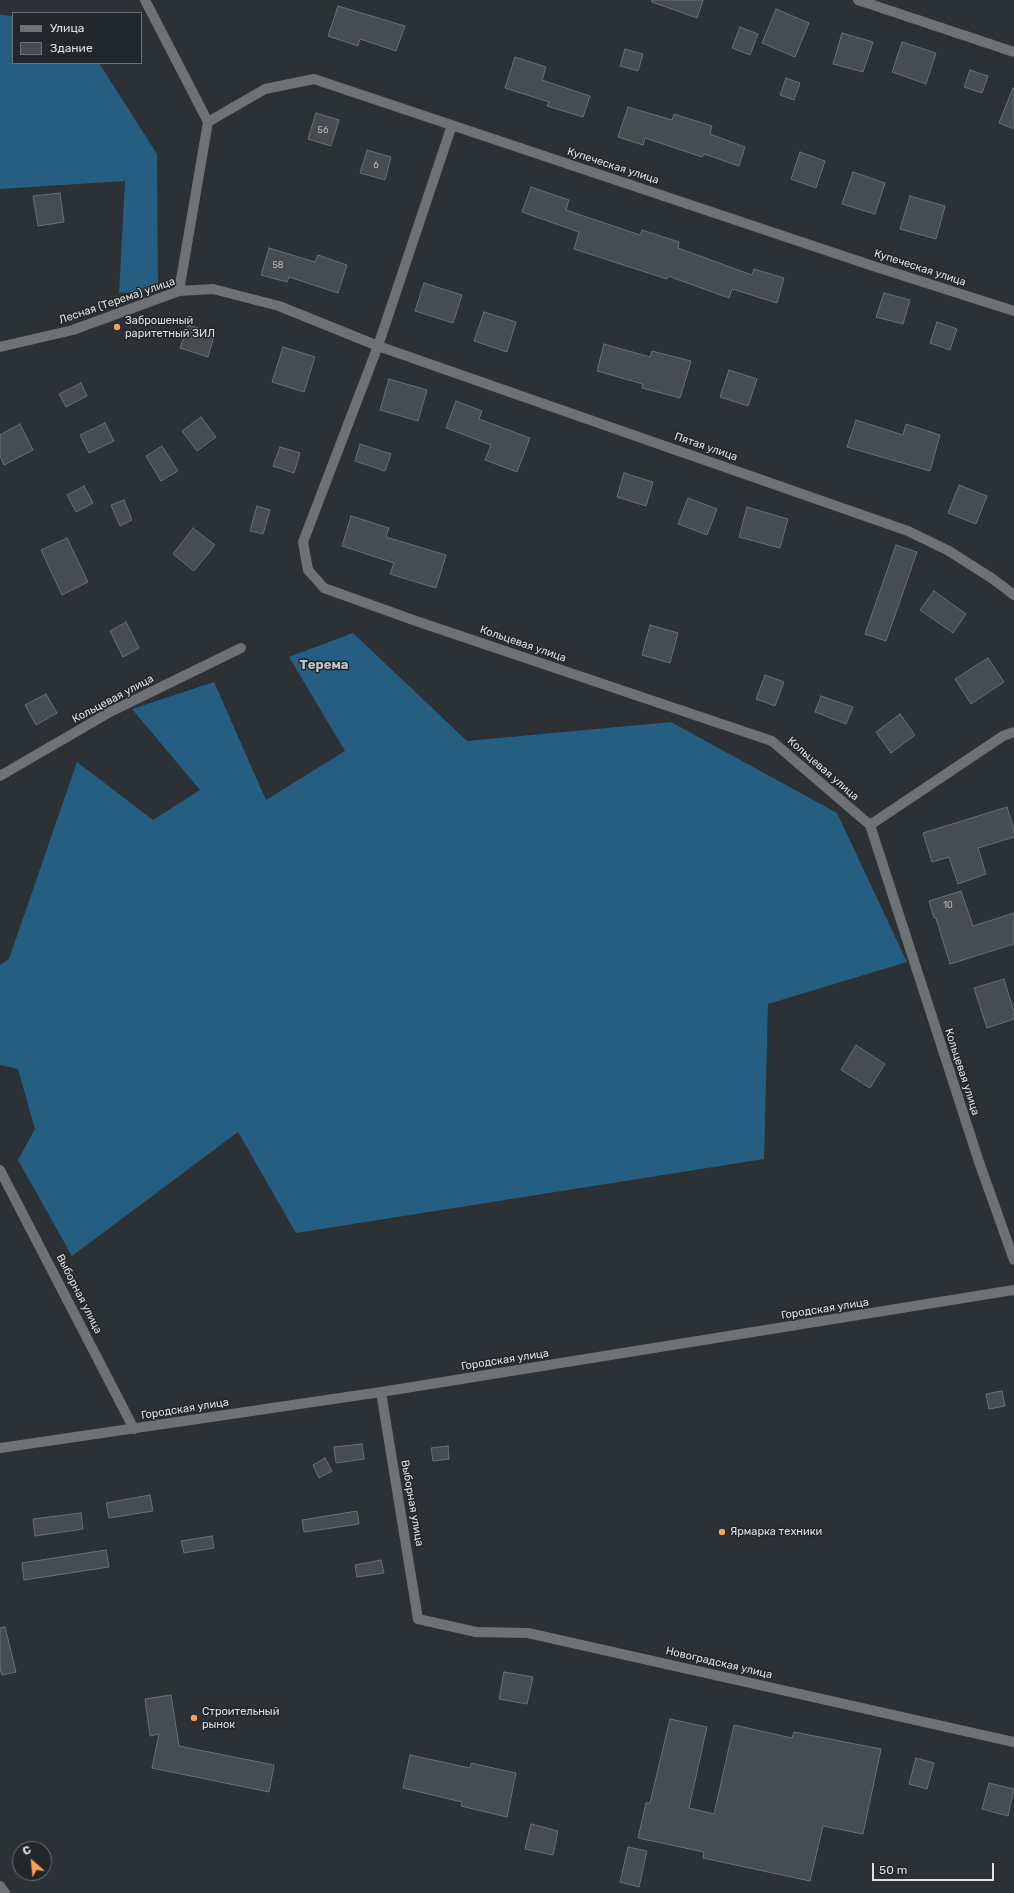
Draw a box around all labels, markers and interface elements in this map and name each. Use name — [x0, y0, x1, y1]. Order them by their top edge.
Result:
legend — [12, 12, 142, 64]
text: Улица — [50, 21, 84, 35]
text: Здание — [50, 41, 93, 55]
house number: 56 — [318, 125, 328, 135]
street label: Купеческая улица — [565, 145, 661, 187]
house number: 6 — [373, 160, 379, 170]
street label: Купеческая улица — [872, 247, 968, 289]
house number: 58 — [272, 260, 284, 270]
street label: Лесная (Терема) улица — [57, 275, 177, 327]
place label: Заброшеный раритетный ЗИЛ — [125, 314, 215, 340]
marker: Заброшеный раритетный ЗИЛ — [112, 322, 122, 332]
street label: Пятая улица — [673, 430, 739, 464]
street label: Кольцевая улица — [478, 623, 568, 665]
district label: Терема — [300, 657, 348, 673]
street label: Кольцевая улица — [70, 672, 156, 726]
street label: Кольцевая улица — [785, 734, 861, 804]
house number: 10 — [943, 900, 953, 910]
street label: Кольцевая улица — [942, 1027, 982, 1117]
street label: Выборная улица — [53, 1252, 105, 1336]
street label: Городская улица — [780, 1296, 870, 1322]
street label: Городская улица — [460, 1347, 550, 1373]
street label: Городская улица — [140, 1396, 230, 1422]
street label: Выборная улица — [398, 1459, 426, 1547]
place label: Ярмарка техники — [730, 1525, 822, 1539]
marker: Ярмарка техники — [717, 1527, 727, 1537]
street label: Новоградская улица — [664, 1644, 774, 1682]
place label: Строительный рынок — [202, 1705, 279, 1731]
marker: Строительный рынок — [189, 1713, 199, 1723]
north arrow — [12, 1841, 52, 1881]
text: С — [20, 1843, 33, 1858]
scale bar — [874, 1855, 996, 1881]
text: 50 m — [879, 1863, 907, 1877]

